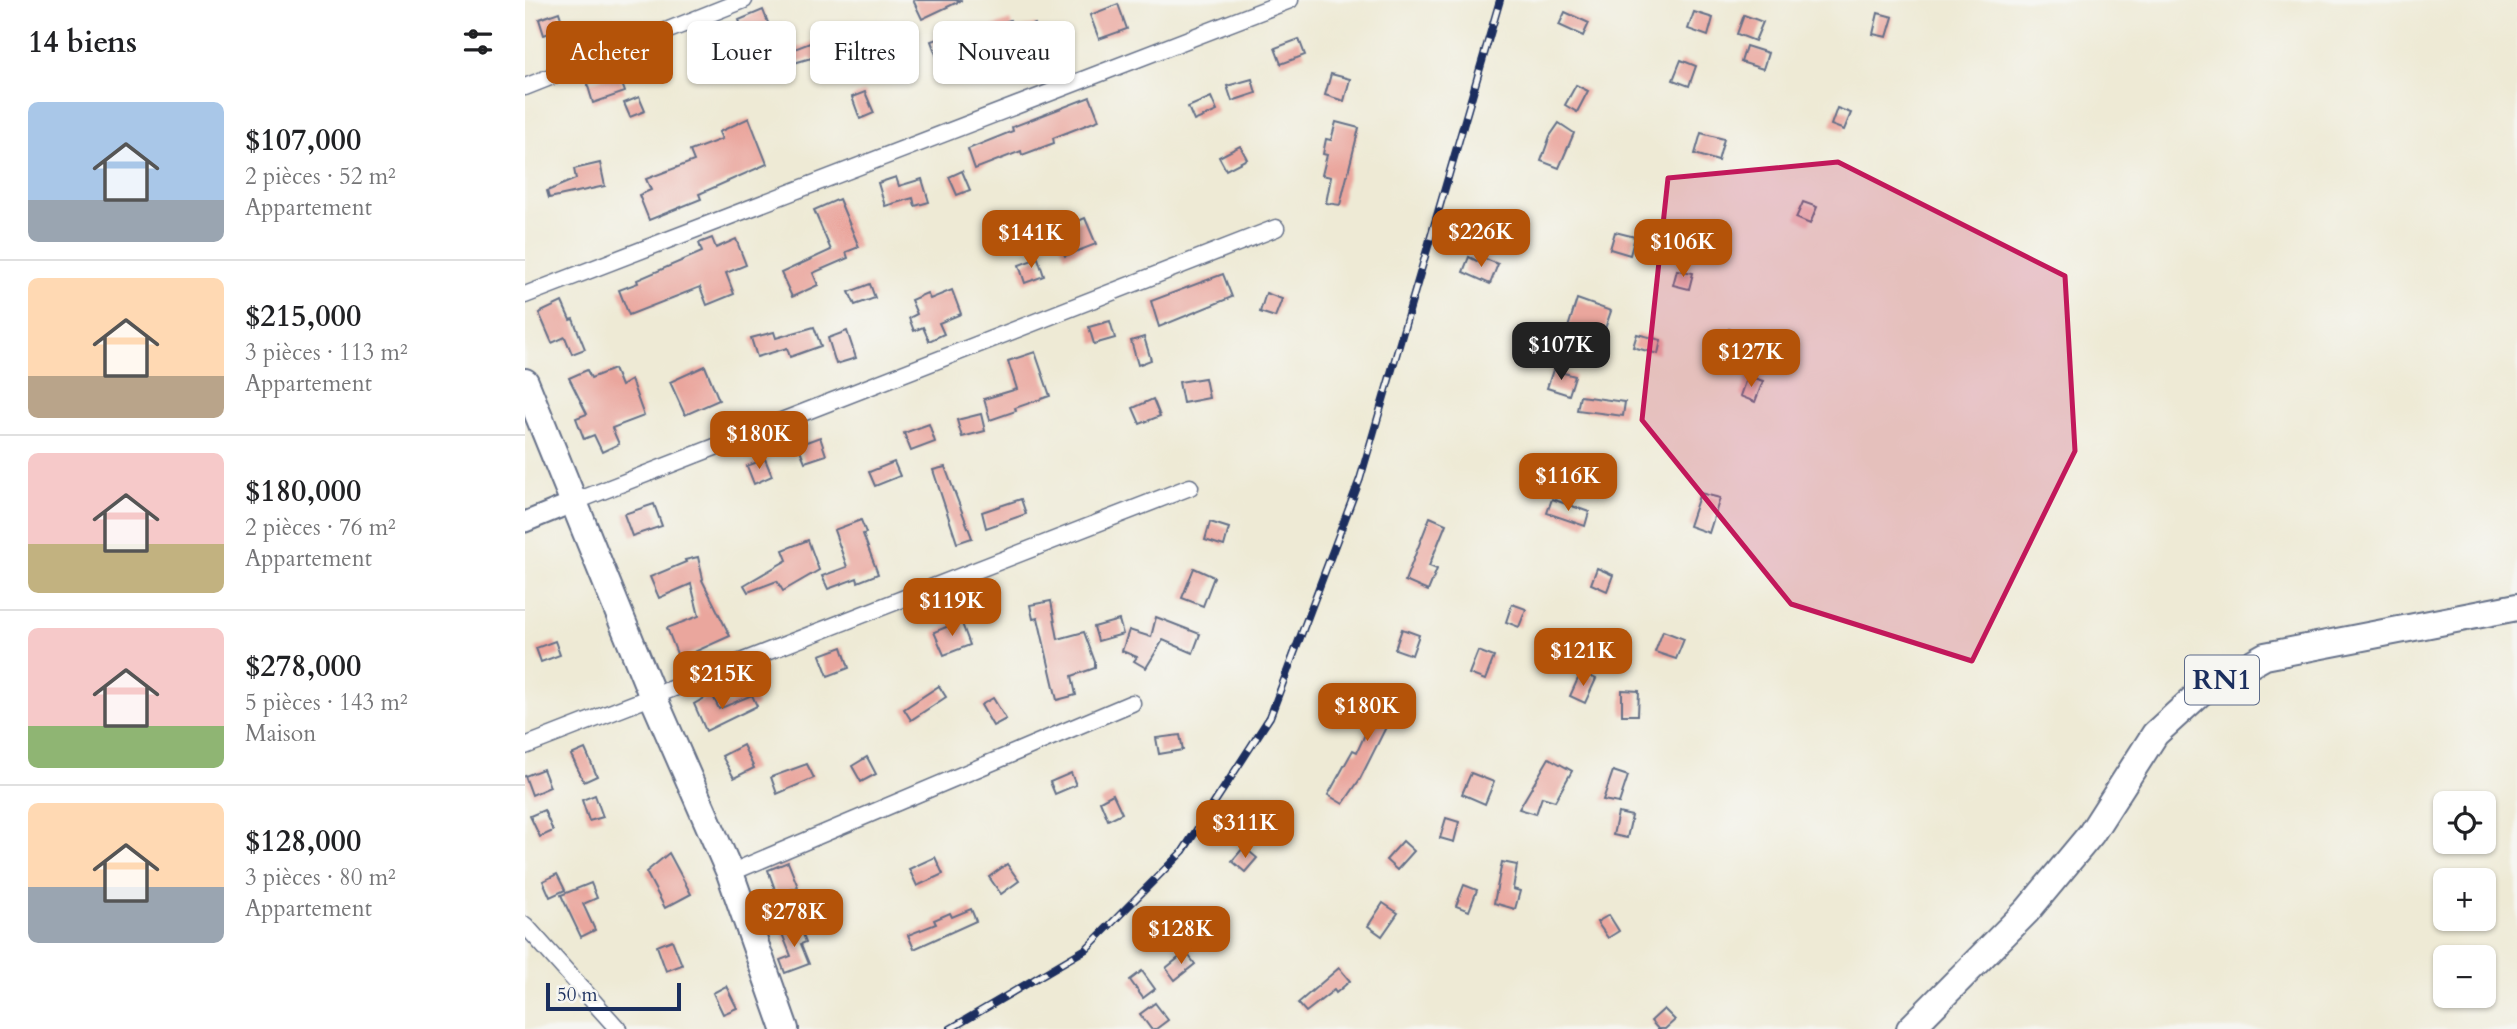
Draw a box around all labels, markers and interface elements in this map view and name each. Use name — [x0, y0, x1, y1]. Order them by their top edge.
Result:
chip: Acheter — [546, 21, 673, 84]
chip: Louer — [687, 21, 796, 84]
chip: Filtres — [810, 21, 919, 84]
chip: Nouveau — [933, 21, 1075, 84]
text: 14 biens — [28, 22, 137, 63]
icon: filters — [459, 23, 497, 61]
text: $107,000 — [245, 120, 361, 161]
icon: home — [84, 130, 168, 214]
text: 2 pièces · 52 m² — [245, 161, 396, 192]
text: Appartement — [245, 192, 372, 223]
pin: $141K — [982, 210, 1080, 270]
pin: $226K — [1432, 210, 1530, 269]
text: $226K — [1448, 216, 1514, 247]
text: $141K — [998, 217, 1064, 248]
pin: $106K — [1634, 219, 1732, 279]
text: $106K — [1650, 226, 1716, 257]
text: $215,000 — [245, 296, 361, 337]
icon: home — [84, 306, 168, 390]
pin: $107K — [1512, 322, 1610, 382]
text: $107K — [1528, 329, 1594, 360]
pin: $127K — [1702, 330, 1800, 389]
text: $127K — [1718, 336, 1784, 367]
text: 3 pièces · 113 m² — [245, 337, 408, 368]
text: Appartement — [245, 368, 372, 399]
pin: $180K — [710, 412, 808, 471]
text: $180K — [726, 418, 792, 449]
pin: $116K — [1519, 454, 1617, 513]
text: $116K — [1535, 460, 1601, 491]
text: $180,000 — [245, 471, 361, 512]
icon: home — [84, 481, 168, 565]
text: 2 pièces · 76 m² — [245, 512, 396, 543]
text: Appartement — [245, 543, 372, 574]
pin: $119K — [903, 578, 1001, 638]
text: $119K — [919, 585, 985, 616]
pin: $121K — [1534, 628, 1632, 688]
text: $121K — [1550, 635, 1616, 666]
text: $278,000 — [245, 646, 361, 687]
pin: $215K — [673, 652, 771, 711]
icon: home — [84, 656, 168, 740]
road number: RN1 — [2185, 656, 2259, 704]
text: $215K — [689, 658, 755, 689]
pin: $180K — [1318, 684, 1416, 743]
text: 5 pièces · 143 m² — [245, 687, 408, 718]
text: $180K — [1334, 690, 1400, 721]
text: Maison — [245, 718, 316, 749]
map controls — [2433, 791, 2496, 1008]
button: locate — [2433, 791, 2496, 854]
pin: $311K — [1196, 800, 1294, 860]
text: $311K — [1212, 807, 1278, 838]
text: $128,000 — [245, 821, 361, 862]
icon: home — [84, 831, 168, 915]
text: 3 pièces · 80 m² — [245, 862, 396, 893]
button: + — [2433, 868, 2496, 931]
pin: $278K — [745, 890, 843, 949]
text: Appartement — [245, 893, 372, 924]
text: $278K — [761, 896, 827, 927]
pin: $128K — [1132, 906, 1230, 966]
text: $128K — [1148, 913, 1214, 944]
button: − — [2433, 945, 2496, 1008]
scale bar — [546, 980, 681, 1012]
text: 50 m — [557, 982, 598, 1008]

